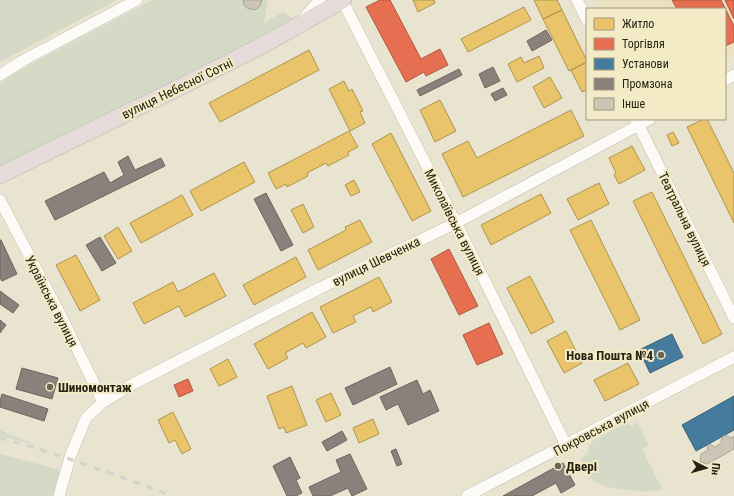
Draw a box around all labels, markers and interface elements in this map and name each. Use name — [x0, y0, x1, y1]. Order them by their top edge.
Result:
legend — [586, 8, 726, 120]
text: Житло — [622, 17, 654, 31]
text: Торгівля — [622, 37, 665, 51]
street label: вулиця Небесної Сотні — [119, 55, 235, 122]
text: Установи — [622, 57, 669, 71]
text: Промзона — [622, 77, 673, 91]
text: Інше — [622, 97, 646, 111]
street label: Миколаївська вулиця — [421, 167, 488, 278]
street label: Театральна вулиця — [655, 170, 714, 269]
street label: вулиця Шевченка — [330, 234, 423, 289]
street label: Українська вулиця — [22, 253, 81, 350]
place label: Нова Пошта №4 — [566, 348, 653, 363]
marker: Нова Пошта №4 — [656, 350, 666, 360]
place label: Шиномонтаж — [58, 380, 132, 395]
marker: Шиномонтаж — [45, 382, 55, 392]
street label: Покровська вулиця — [551, 396, 652, 459]
north arrow — [686, 448, 726, 488]
place label: Двері — [566, 459, 597, 474]
marker: Двері — [553, 461, 563, 471]
text: Пн — [708, 462, 723, 476]

